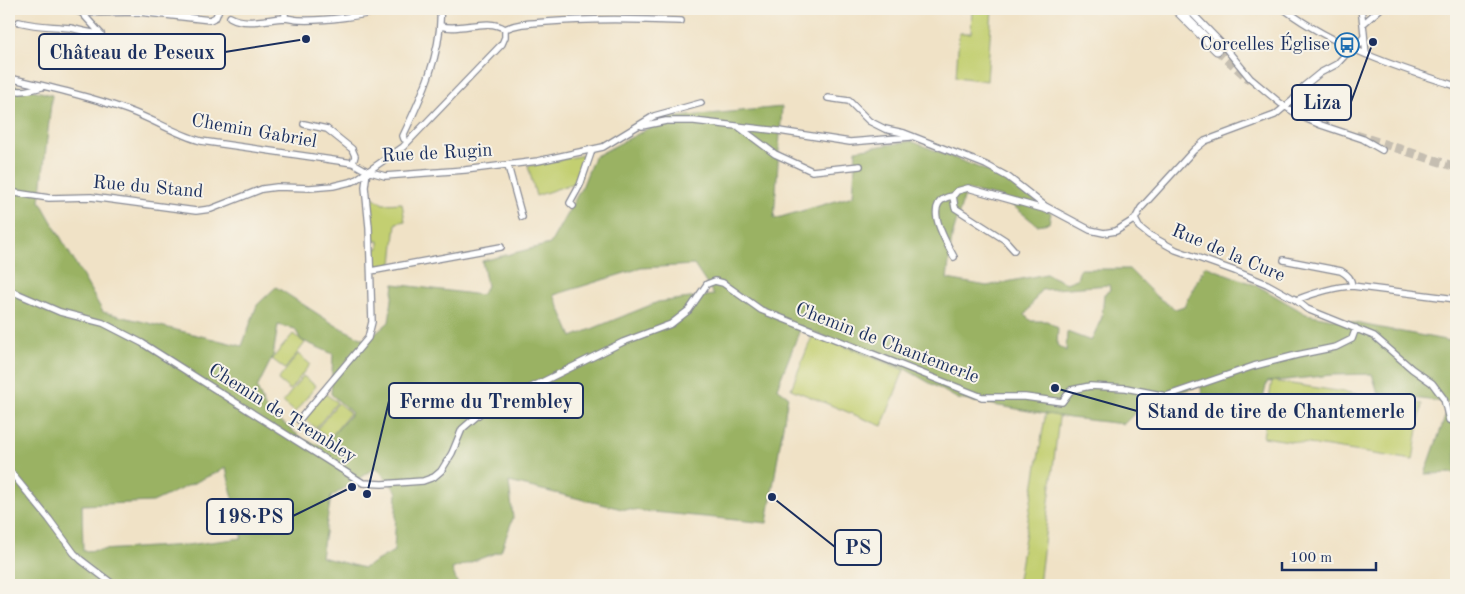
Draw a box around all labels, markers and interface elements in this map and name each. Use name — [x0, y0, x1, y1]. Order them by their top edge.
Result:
place label: Corcelles Église — [1200, 32, 1330, 55]
bus stop icon: Corcelles Église — [1334, 32, 1360, 58]
callout: Château de Peseux — [39, 34, 225, 69]
text: Château de Peseux — [49, 44, 215, 64]
callout: Liza — [1292, 85, 1351, 120]
text: Liza — [1303, 94, 1341, 114]
street label: Chemin Gabriel — [190, 112, 318, 152]
street label: Rue de Rugin — [381, 142, 493, 166]
street label: Rue du Stand — [92, 174, 204, 202]
street label: Rue de la Cure — [1169, 222, 1287, 286]
street label: Chemin de Chantemerle — [792, 300, 982, 388]
street label: Chemin de Trembley — [205, 361, 359, 467]
callout: Ferme du Trembley — [389, 383, 583, 418]
text: Ferme du Trembley — [399, 393, 573, 413]
callout: Stand de tire de Chantemerle — [1137, 394, 1415, 429]
text: Stand de tire de Chantemerle — [1147, 403, 1405, 423]
callout: 198·PS — [207, 499, 293, 534]
text: 198·PS — [217, 508, 283, 528]
callout: PS — [835, 530, 881, 565]
text: PS — [845, 539, 871, 559]
scale bar — [1282, 539, 1376, 571]
text: 100 m — [1290, 551, 1332, 566]

